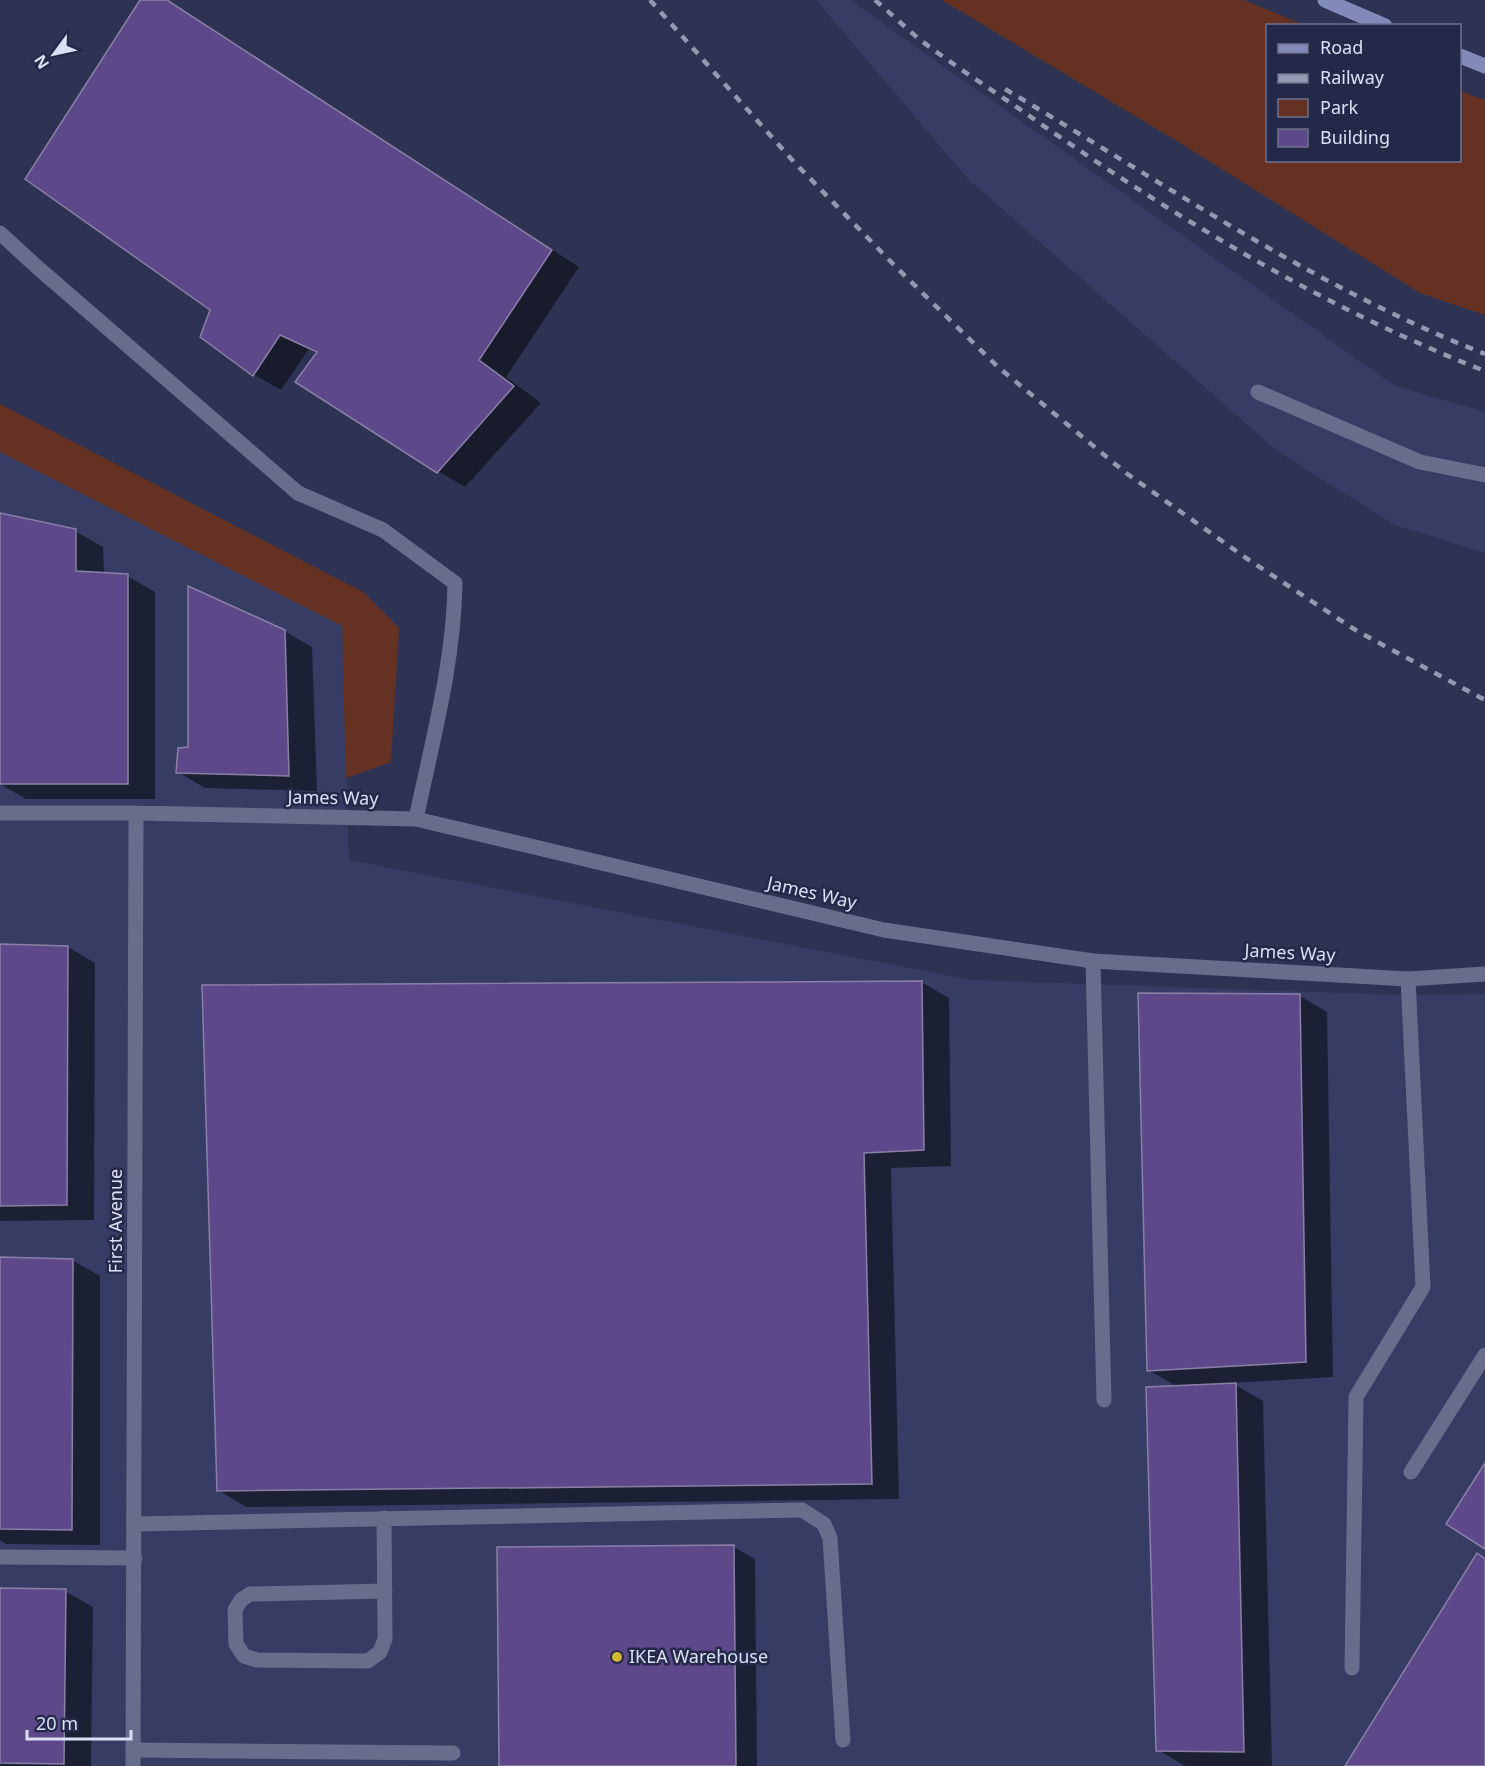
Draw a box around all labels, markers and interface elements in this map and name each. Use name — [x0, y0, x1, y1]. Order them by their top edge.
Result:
north arrow — [24, 24, 84, 84]
legend — [1266, 24, 1461, 162]
text: Road — [1320, 35, 1363, 59]
text: N — [29, 51, 54, 74]
text: Railway — [1320, 65, 1385, 89]
text: Park — [1320, 95, 1358, 119]
text: Building — [1320, 125, 1390, 149]
street label: James Way — [285, 784, 380, 810]
street label: James Way — [763, 870, 860, 914]
street label: James Way — [1242, 938, 1337, 966]
street label: First Avenue — [103, 1169, 127, 1273]
place label: IKEA Warehouse — [629, 1644, 768, 1668]
marker: IKEA Warehouse — [610, 1650, 624, 1664]
scale bar — [27, 1703, 130, 1741]
text: 20 m — [36, 1711, 78, 1735]

